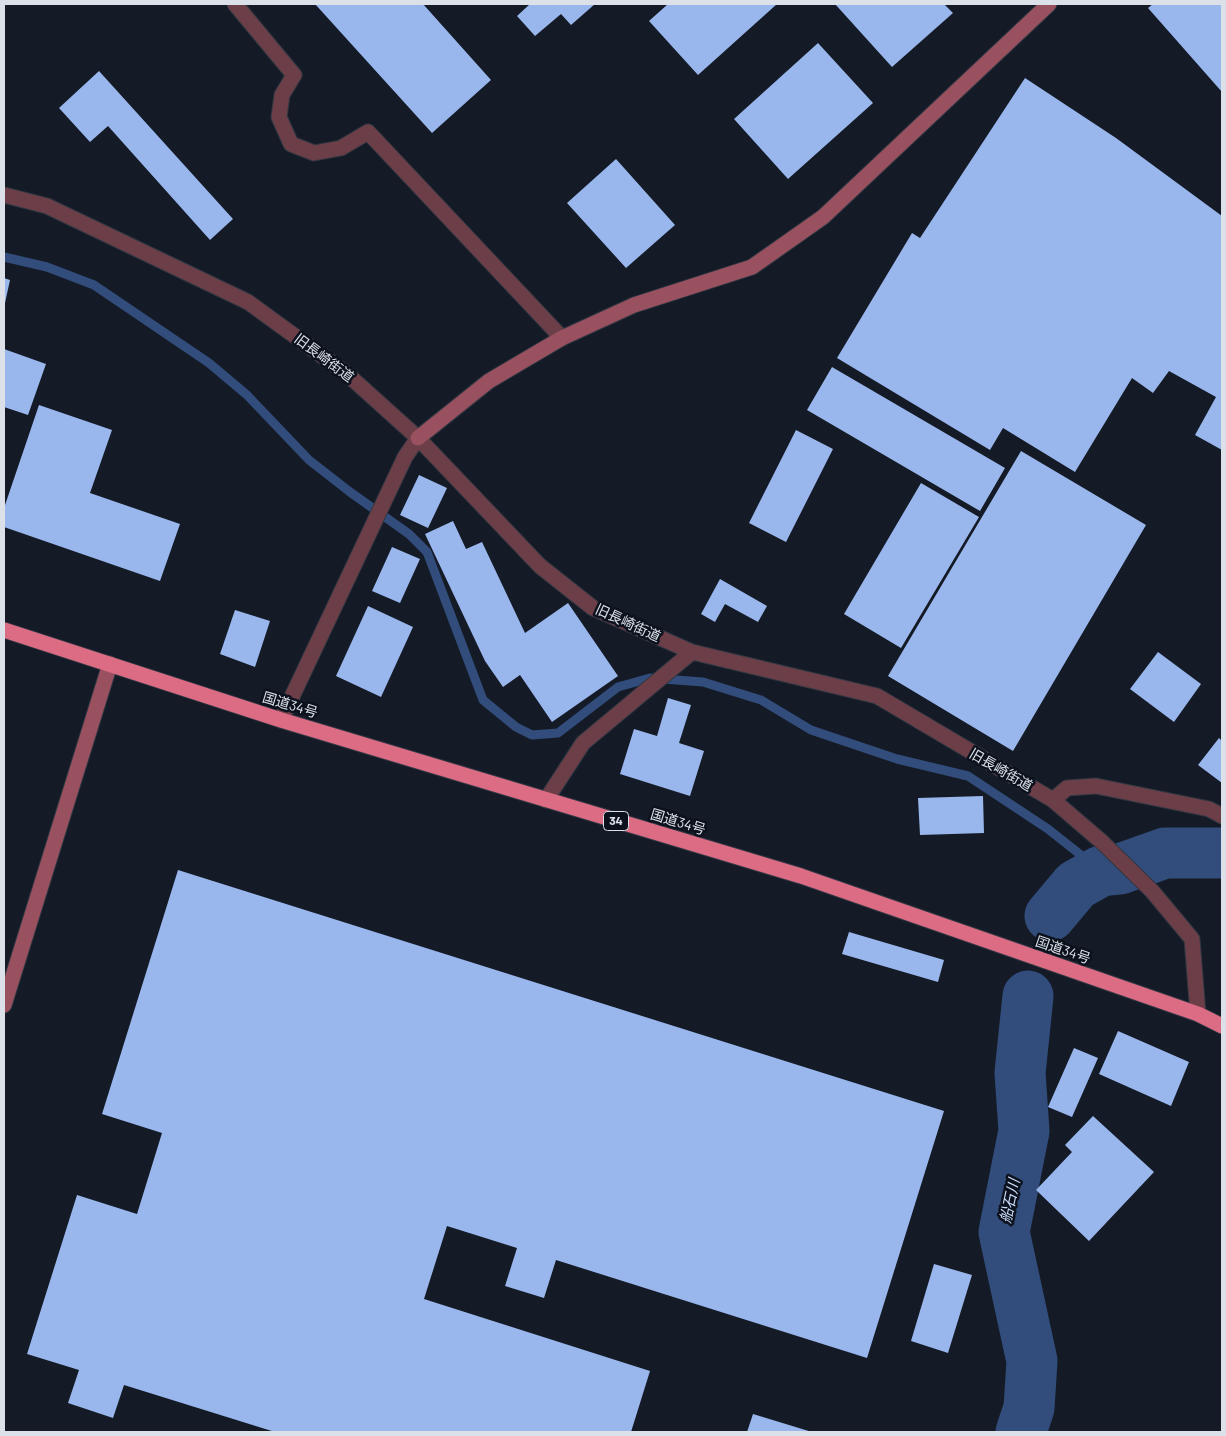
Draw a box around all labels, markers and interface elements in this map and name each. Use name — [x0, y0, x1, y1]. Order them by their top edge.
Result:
street label: 旧長崎街道 — [291, 330, 357, 386]
street label: 旧長崎街道 — [593, 601, 663, 645]
street label: 国道34号 — [260, 689, 320, 721]
street label: 旧長崎街道 — [966, 745, 1036, 795]
street label: 国道34号 — [648, 806, 708, 838]
road number: 34 — [604, 811, 628, 830]
street label: 国道34号 — [1033, 933, 1093, 967]
water label: 船石川 — [997, 1177, 1023, 1225]

